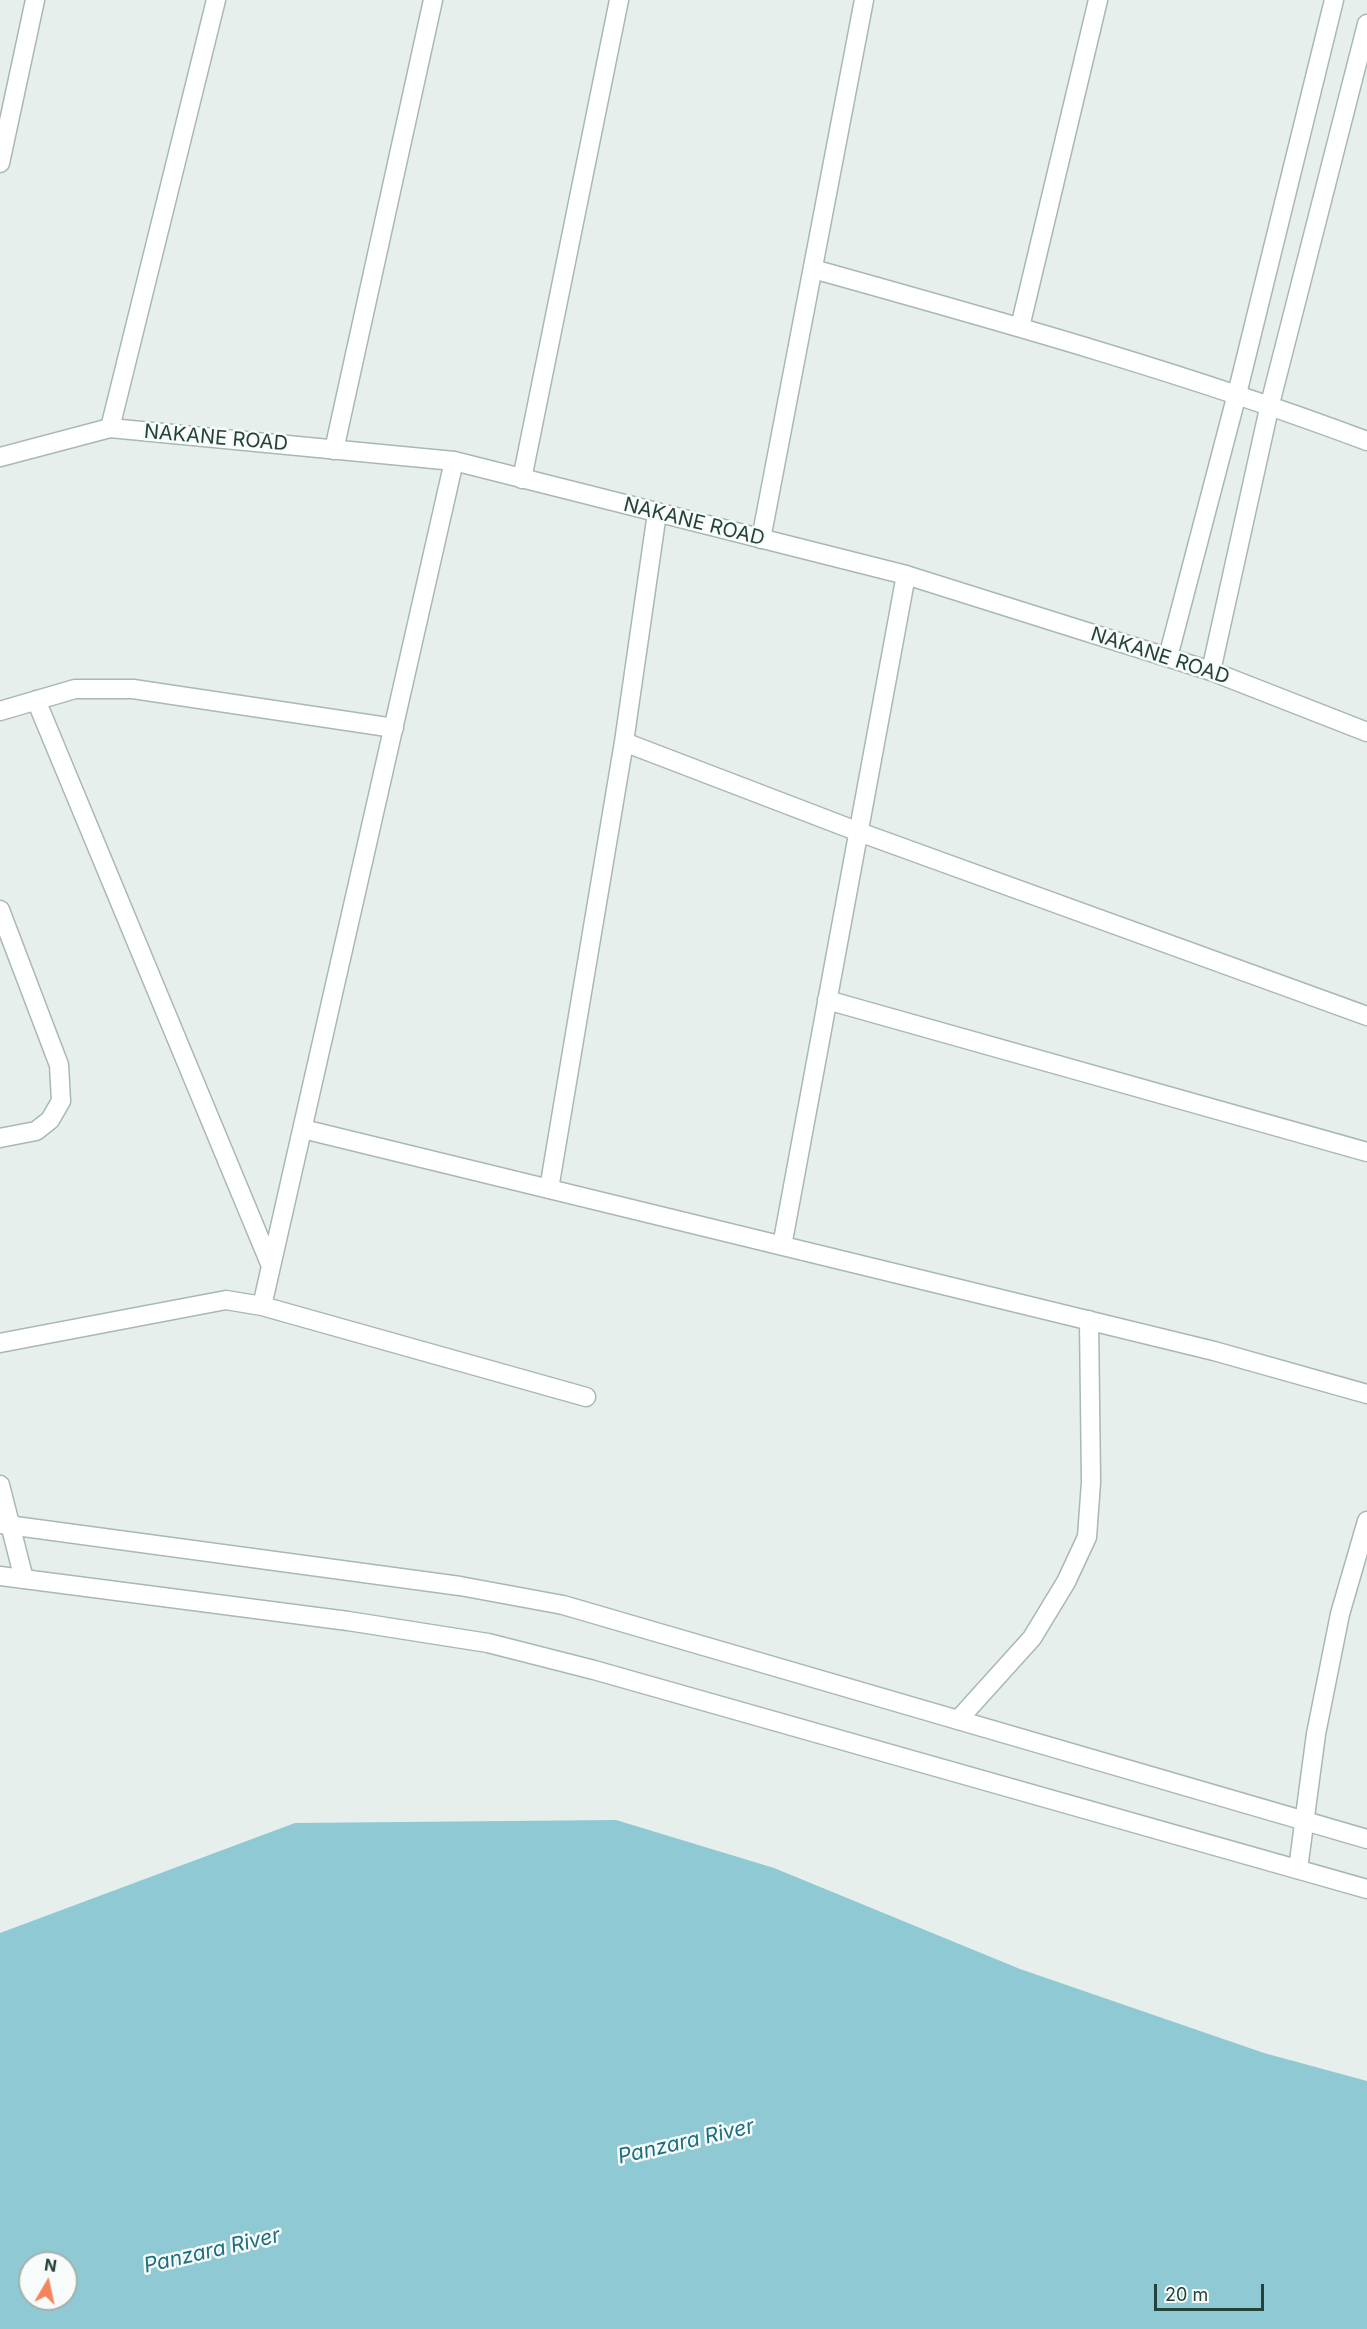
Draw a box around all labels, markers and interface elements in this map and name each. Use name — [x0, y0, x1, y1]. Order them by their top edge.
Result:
street label: NAKANE ROAD — [143, 420, 289, 456]
street label: NAKANE ROAD — [621, 493, 767, 551]
street label: NAKANE ROAD — [1088, 622, 1232, 690]
water label: Panzara River — [615, 2114, 757, 2170]
water label: Panzara River — [141, 2223, 283, 2279]
north arrow — [18, 2251, 78, 2311]
text: N — [43, 2254, 58, 2276]
scale bar — [1157, 2272, 1266, 2310]
text: 20 m — [1165, 2284, 1208, 2305]

